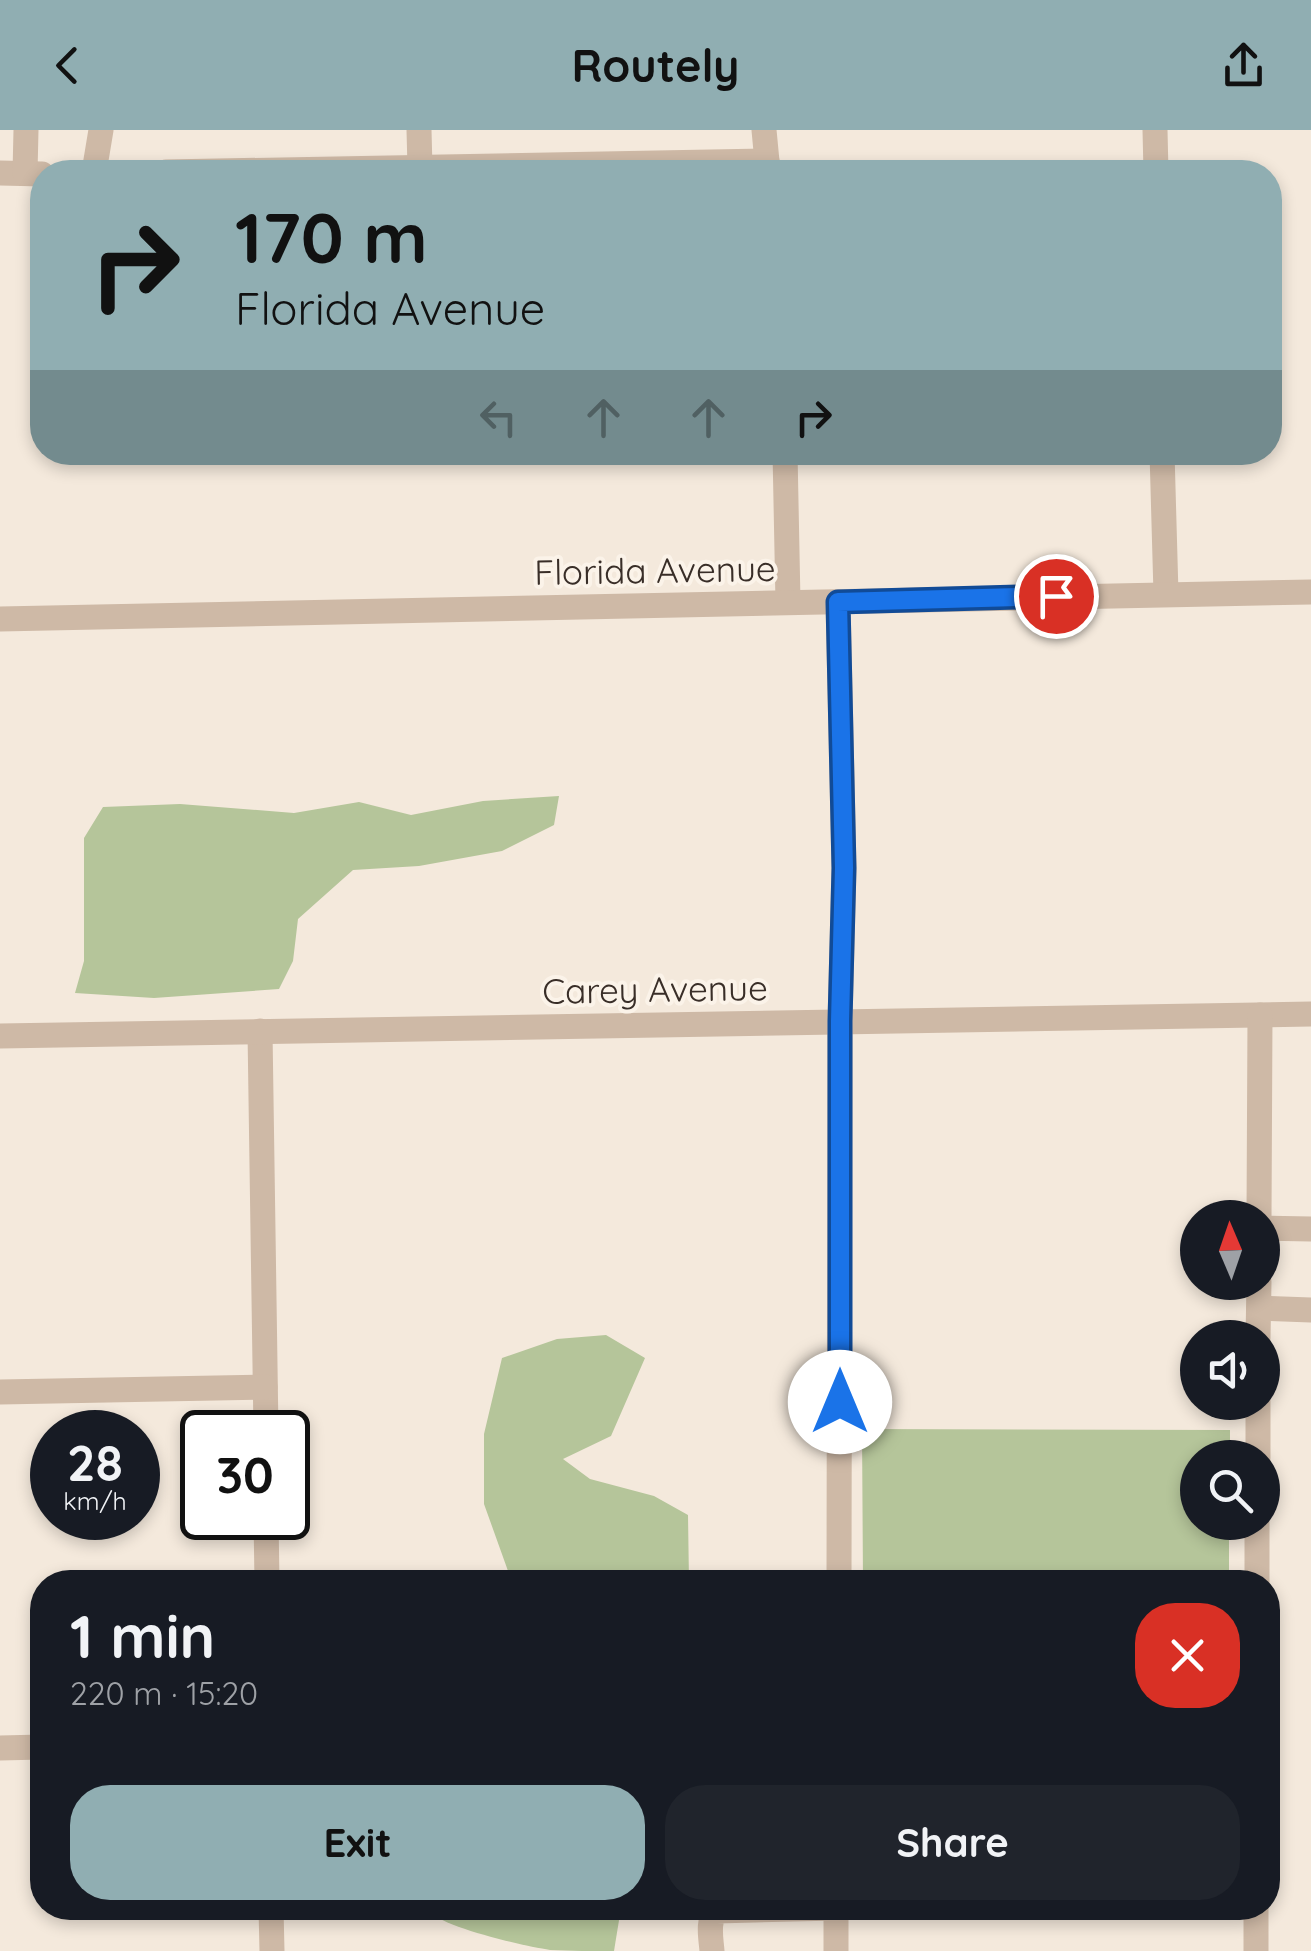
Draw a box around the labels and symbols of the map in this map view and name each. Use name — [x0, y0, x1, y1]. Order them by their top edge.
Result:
street label: Florida Avenue — [534, 546, 776, 594]
pin — [1014, 554, 1099, 639]
street label: Carey Avenue — [542, 965, 768, 1013]
north arrow — [1180, 1200, 1280, 1300]
position arrow — [788, 1350, 892, 1454]
speed limit sign: 30 — [180, 1410, 310, 1540]

